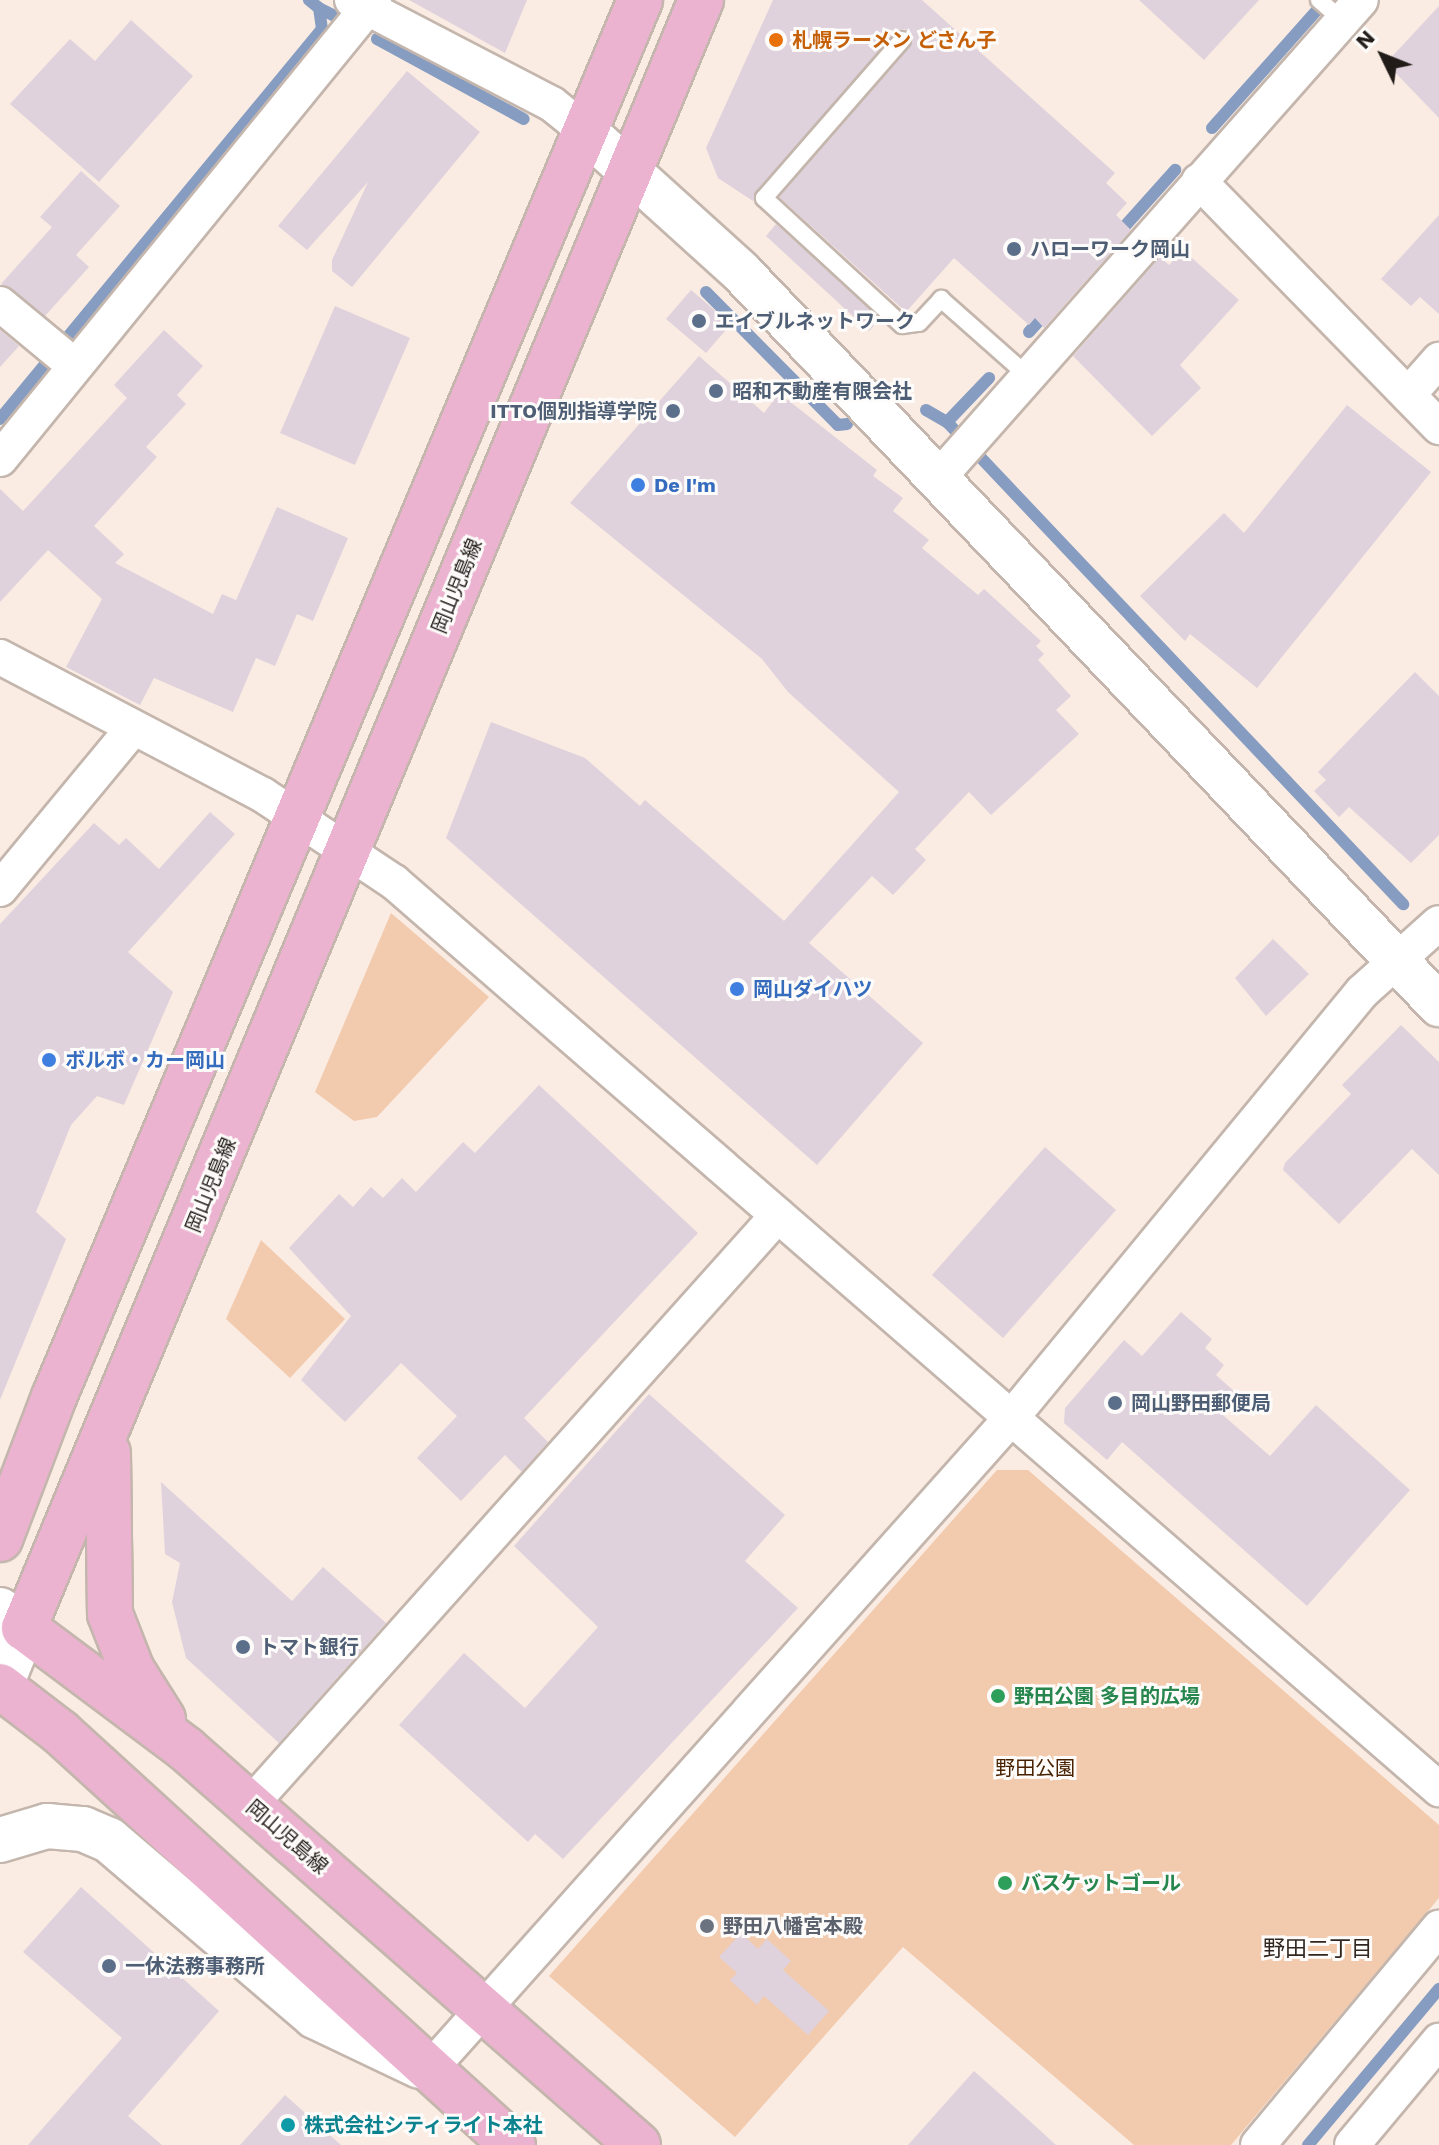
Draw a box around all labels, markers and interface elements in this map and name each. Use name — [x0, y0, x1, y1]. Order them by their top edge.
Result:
north arrow — [1343, 16, 1423, 96]
text: N — [1350, 25, 1380, 54]
place label: 札幌ラーメン どさん子 — [792, 28, 998, 52]
marker: 札幌ラーメン どさん子 — [767, 31, 785, 49]
place label: ハローワーク岡山 — [1030, 237, 1190, 261]
marker: ハローワーク岡山 — [1005, 240, 1023, 258]
place label: エイブルネットワーク — [715, 309, 915, 333]
marker: エイブルネットワーク — [690, 312, 708, 330]
place label: 昭和不動産有限会社 — [732, 379, 912, 403]
marker: 昭和不動産有限会社 — [707, 382, 725, 400]
place label: ITTO個別指導学院 — [490, 399, 657, 423]
marker: ITTO個別指導学院 — [664, 402, 682, 420]
place label: De I'm — [654, 473, 716, 497]
marker: De I'm — [629, 476, 647, 494]
street label: 岡山児島線 — [427, 535, 487, 637]
place label: 岡山ダイハツ — [753, 977, 873, 1001]
marker: 岡山ダイハツ — [728, 980, 746, 998]
place label: ボルボ・カー岡山 — [65, 1048, 225, 1072]
marker: ボルボ・カー岡山 — [40, 1051, 58, 1069]
street label: 岡山児島線 — [181, 1134, 241, 1236]
place label: 岡山野田郵便局 — [1131, 1391, 1271, 1415]
marker: 岡山野田郵便局 — [1106, 1394, 1124, 1412]
place label: トマト銀行 — [259, 1635, 359, 1659]
marker: トマト銀行 — [234, 1638, 252, 1656]
place label: 野田公園 多目的広場 — [1014, 1684, 1200, 1708]
marker: 野田公園 多目的広場 — [989, 1687, 1007, 1705]
park label: 野田公園 — [995, 1756, 1075, 1780]
street label: 岡山児島線 — [241, 1795, 333, 1879]
place label: バスケットゴール — [1021, 1871, 1181, 1895]
marker: バスケットゴール — [996, 1874, 1014, 1892]
place label: 野田八幡宮本殿 — [723, 1914, 863, 1938]
marker: 野田八幡宮本殿 — [698, 1917, 716, 1935]
district label: 野田二丁目 — [1263, 1936, 1373, 1962]
place label: 一休法務事務所 — [125, 1954, 265, 1978]
marker: 一休法務事務所 — [100, 1957, 118, 1975]
place label: 株式会社シティライト本社 — [304, 2113, 544, 2137]
marker: 株式会社シティライト本社 — [279, 2116, 297, 2134]

